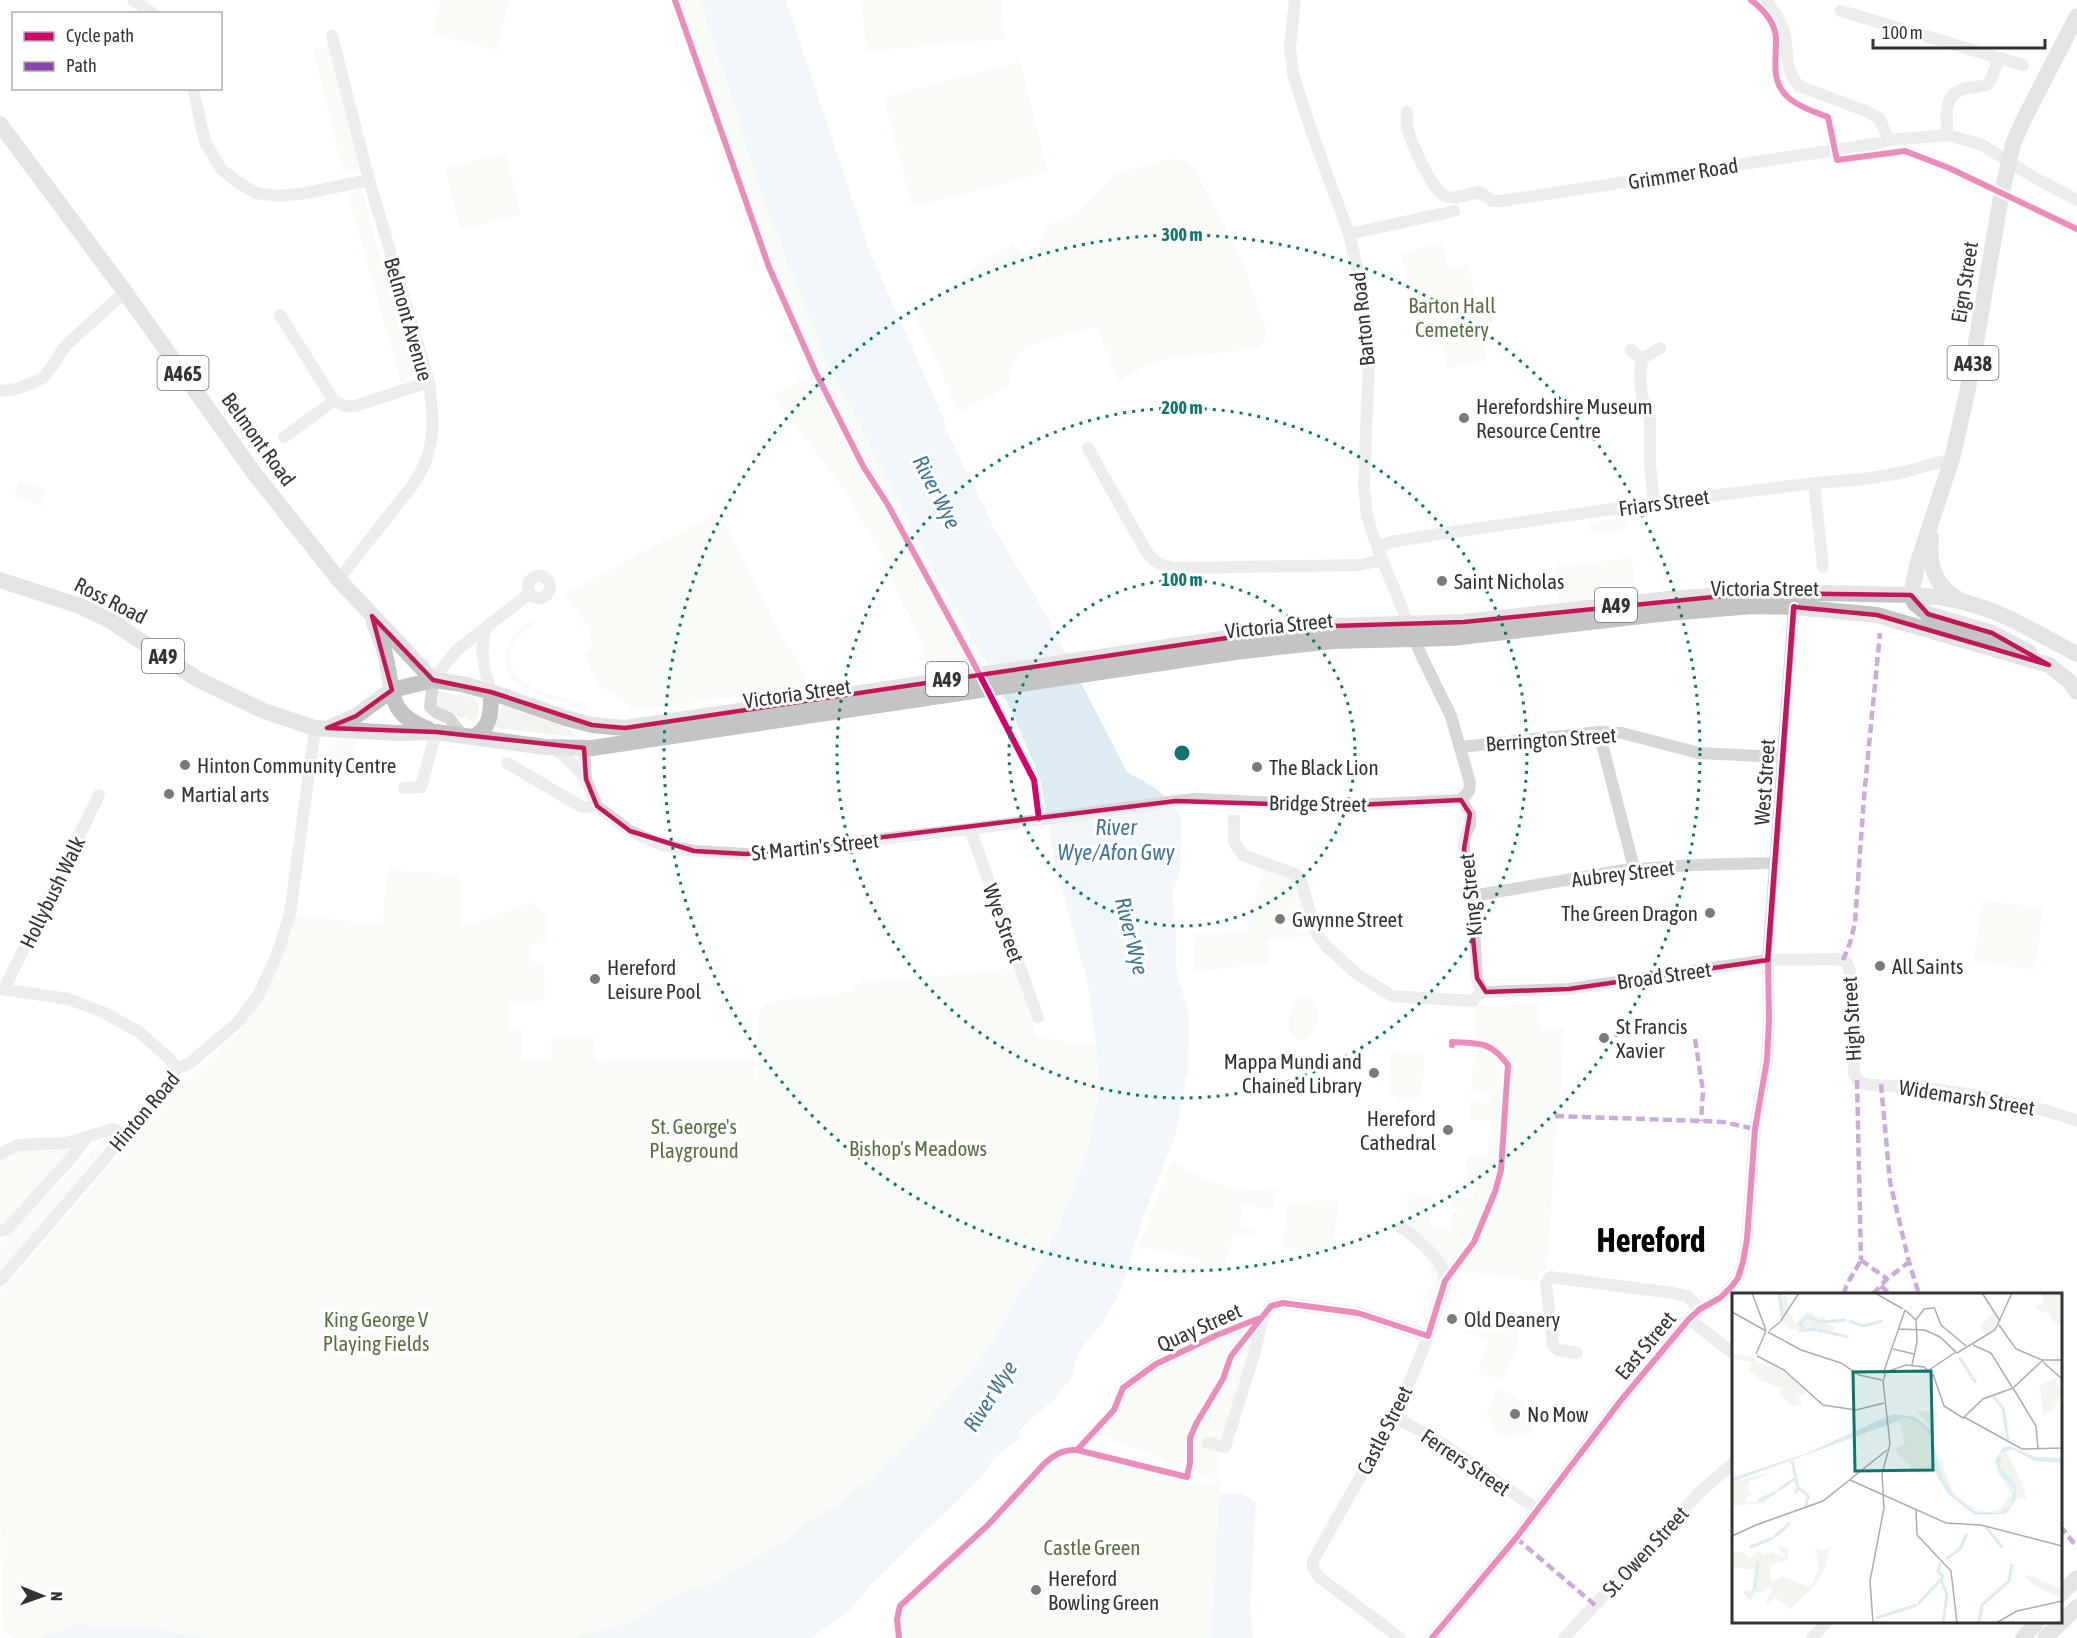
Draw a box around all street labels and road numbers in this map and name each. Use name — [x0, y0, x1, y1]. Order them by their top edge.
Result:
street label: Grimmer Road — [1626, 152, 1740, 194]
street label: Eign Street — [1946, 240, 1982, 324]
street label: Belmont Avenue — [380, 255, 438, 383]
street label: Barton Road — [1345, 271, 1379, 367]
road number: A438 — [1948, 346, 1998, 380]
road number: A465 — [158, 356, 208, 390]
street label: Belmont Road — [217, 388, 301, 490]
street label: Friars Street — [1617, 484, 1711, 520]
street label: Ross Road — [71, 572, 151, 628]
street label: Victoria Street — [1711, 576, 1819, 600]
road number: A49 — [1595, 588, 1637, 622]
street label: Victoria Street — [1224, 607, 1334, 643]
road number: A49 — [142, 639, 184, 673]
road number: A49 — [926, 662, 968, 696]
street label: Victoria Street — [742, 674, 852, 712]
street label: Berrington Street — [1485, 722, 1617, 756]
street label: West Street — [1749, 738, 1779, 826]
street label: Bridge Street — [1269, 790, 1367, 816]
street label: St Martin's Street — [750, 827, 880, 865]
street label: Hollybush Walk — [15, 832, 89, 952]
street label: King Street — [1454, 852, 1486, 938]
street label: Aubrey Street — [1570, 855, 1676, 891]
street label: Wye Street — [979, 880, 1029, 966]
street label: Broad Street — [1615, 957, 1713, 993]
street label: High Street — [1837, 976, 1865, 1062]
street label: Hinton Road — [104, 1066, 184, 1156]
street label: Widemarsh Street — [1897, 1074, 2037, 1120]
street label: Quay Street — [1153, 1298, 1245, 1356]
street label: East Street — [1610, 1306, 1680, 1384]
street label: Castle Street — [1351, 1382, 1417, 1478]
street label: Ferrers Street — [1417, 1424, 1515, 1500]
street label: St. Owen Street — [1597, 1501, 1693, 1601]

